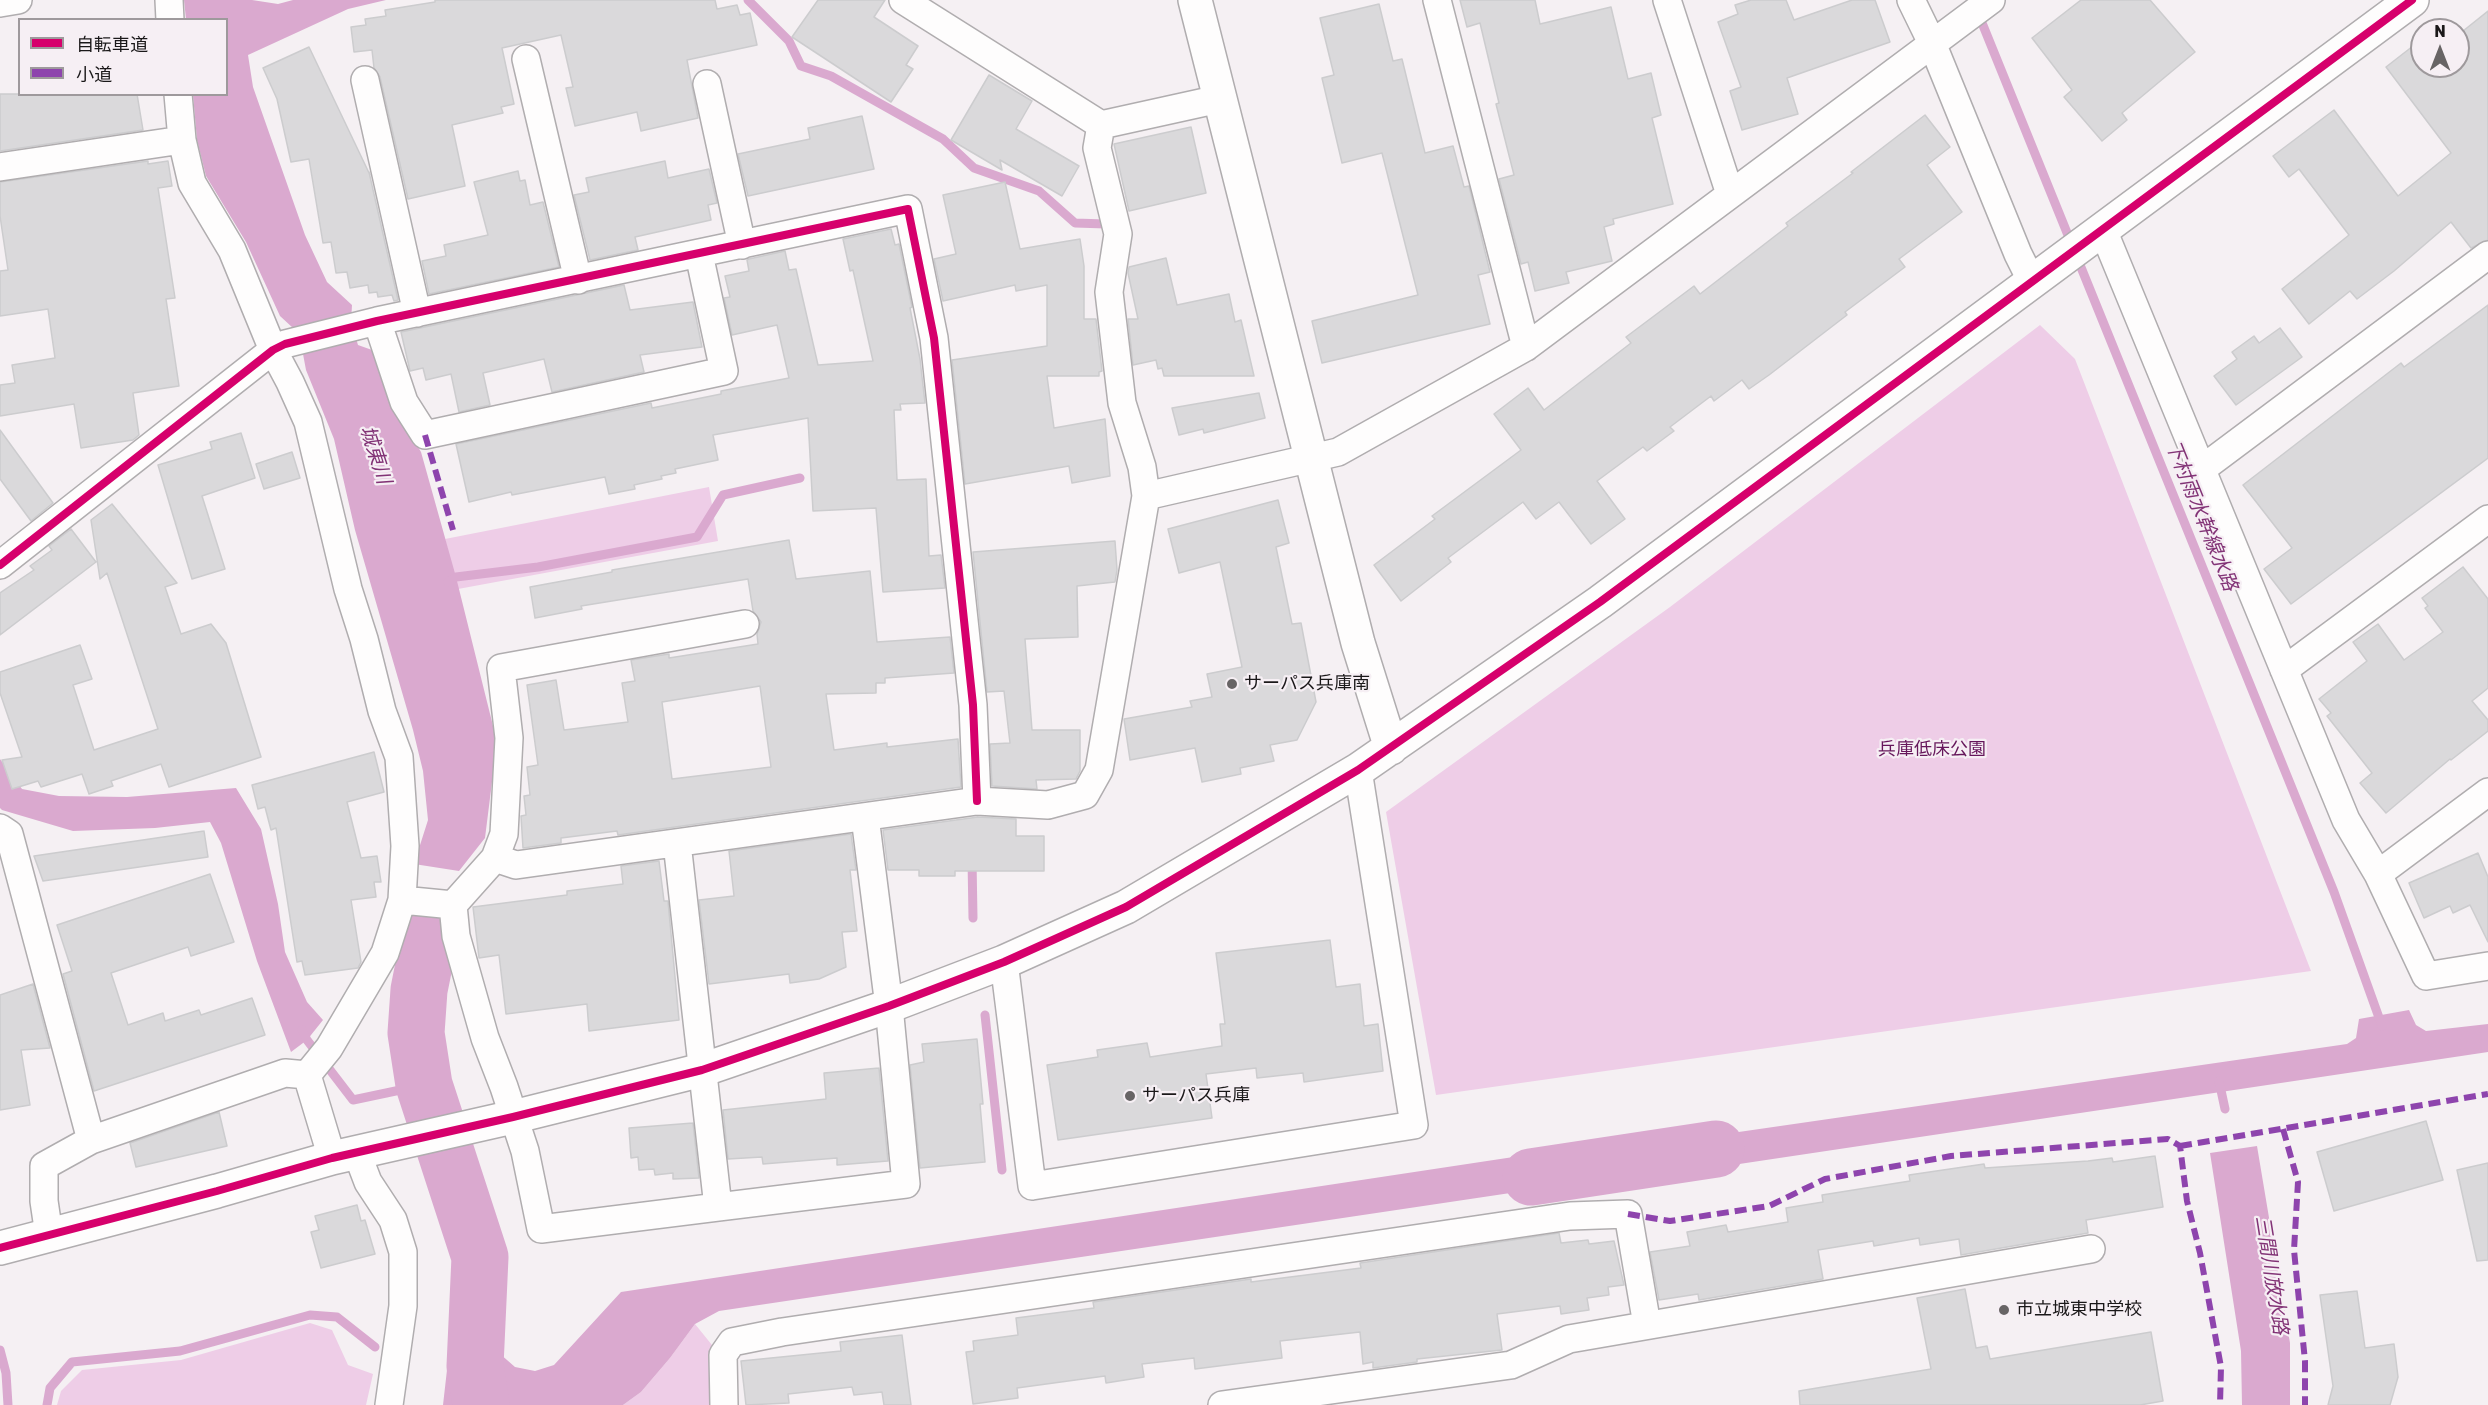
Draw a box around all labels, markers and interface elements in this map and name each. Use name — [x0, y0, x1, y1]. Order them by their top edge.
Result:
legend — [18, 18, 228, 96]
north arrow — [2410, 18, 2470, 78]
text: N — [2434, 22, 2446, 41]
text: 自転車道 — [76, 34, 148, 56]
text: 小道 — [76, 64, 112, 86]
water label: 城東川 — [354, 423, 396, 487]
water label: 下村雨水幹線水路 — [2160, 437, 2242, 595]
place label: サーパス兵庫南 — [1244, 673, 1370, 695]
marker: サーパス兵庫南 — [1225, 677, 1239, 691]
park label: 兵庫低床公園 — [1878, 739, 1986, 761]
place label: サーパス兵庫 — [1142, 1085, 1250, 1107]
marker: サーパス兵庫 — [1123, 1089, 1137, 1103]
water label: 三間川放水路 — [2250, 1214, 2292, 1336]
place label: 市立城東中学校 — [2016, 1299, 2142, 1321]
marker: 市立城東中学校 — [1997, 1303, 2011, 1317]

